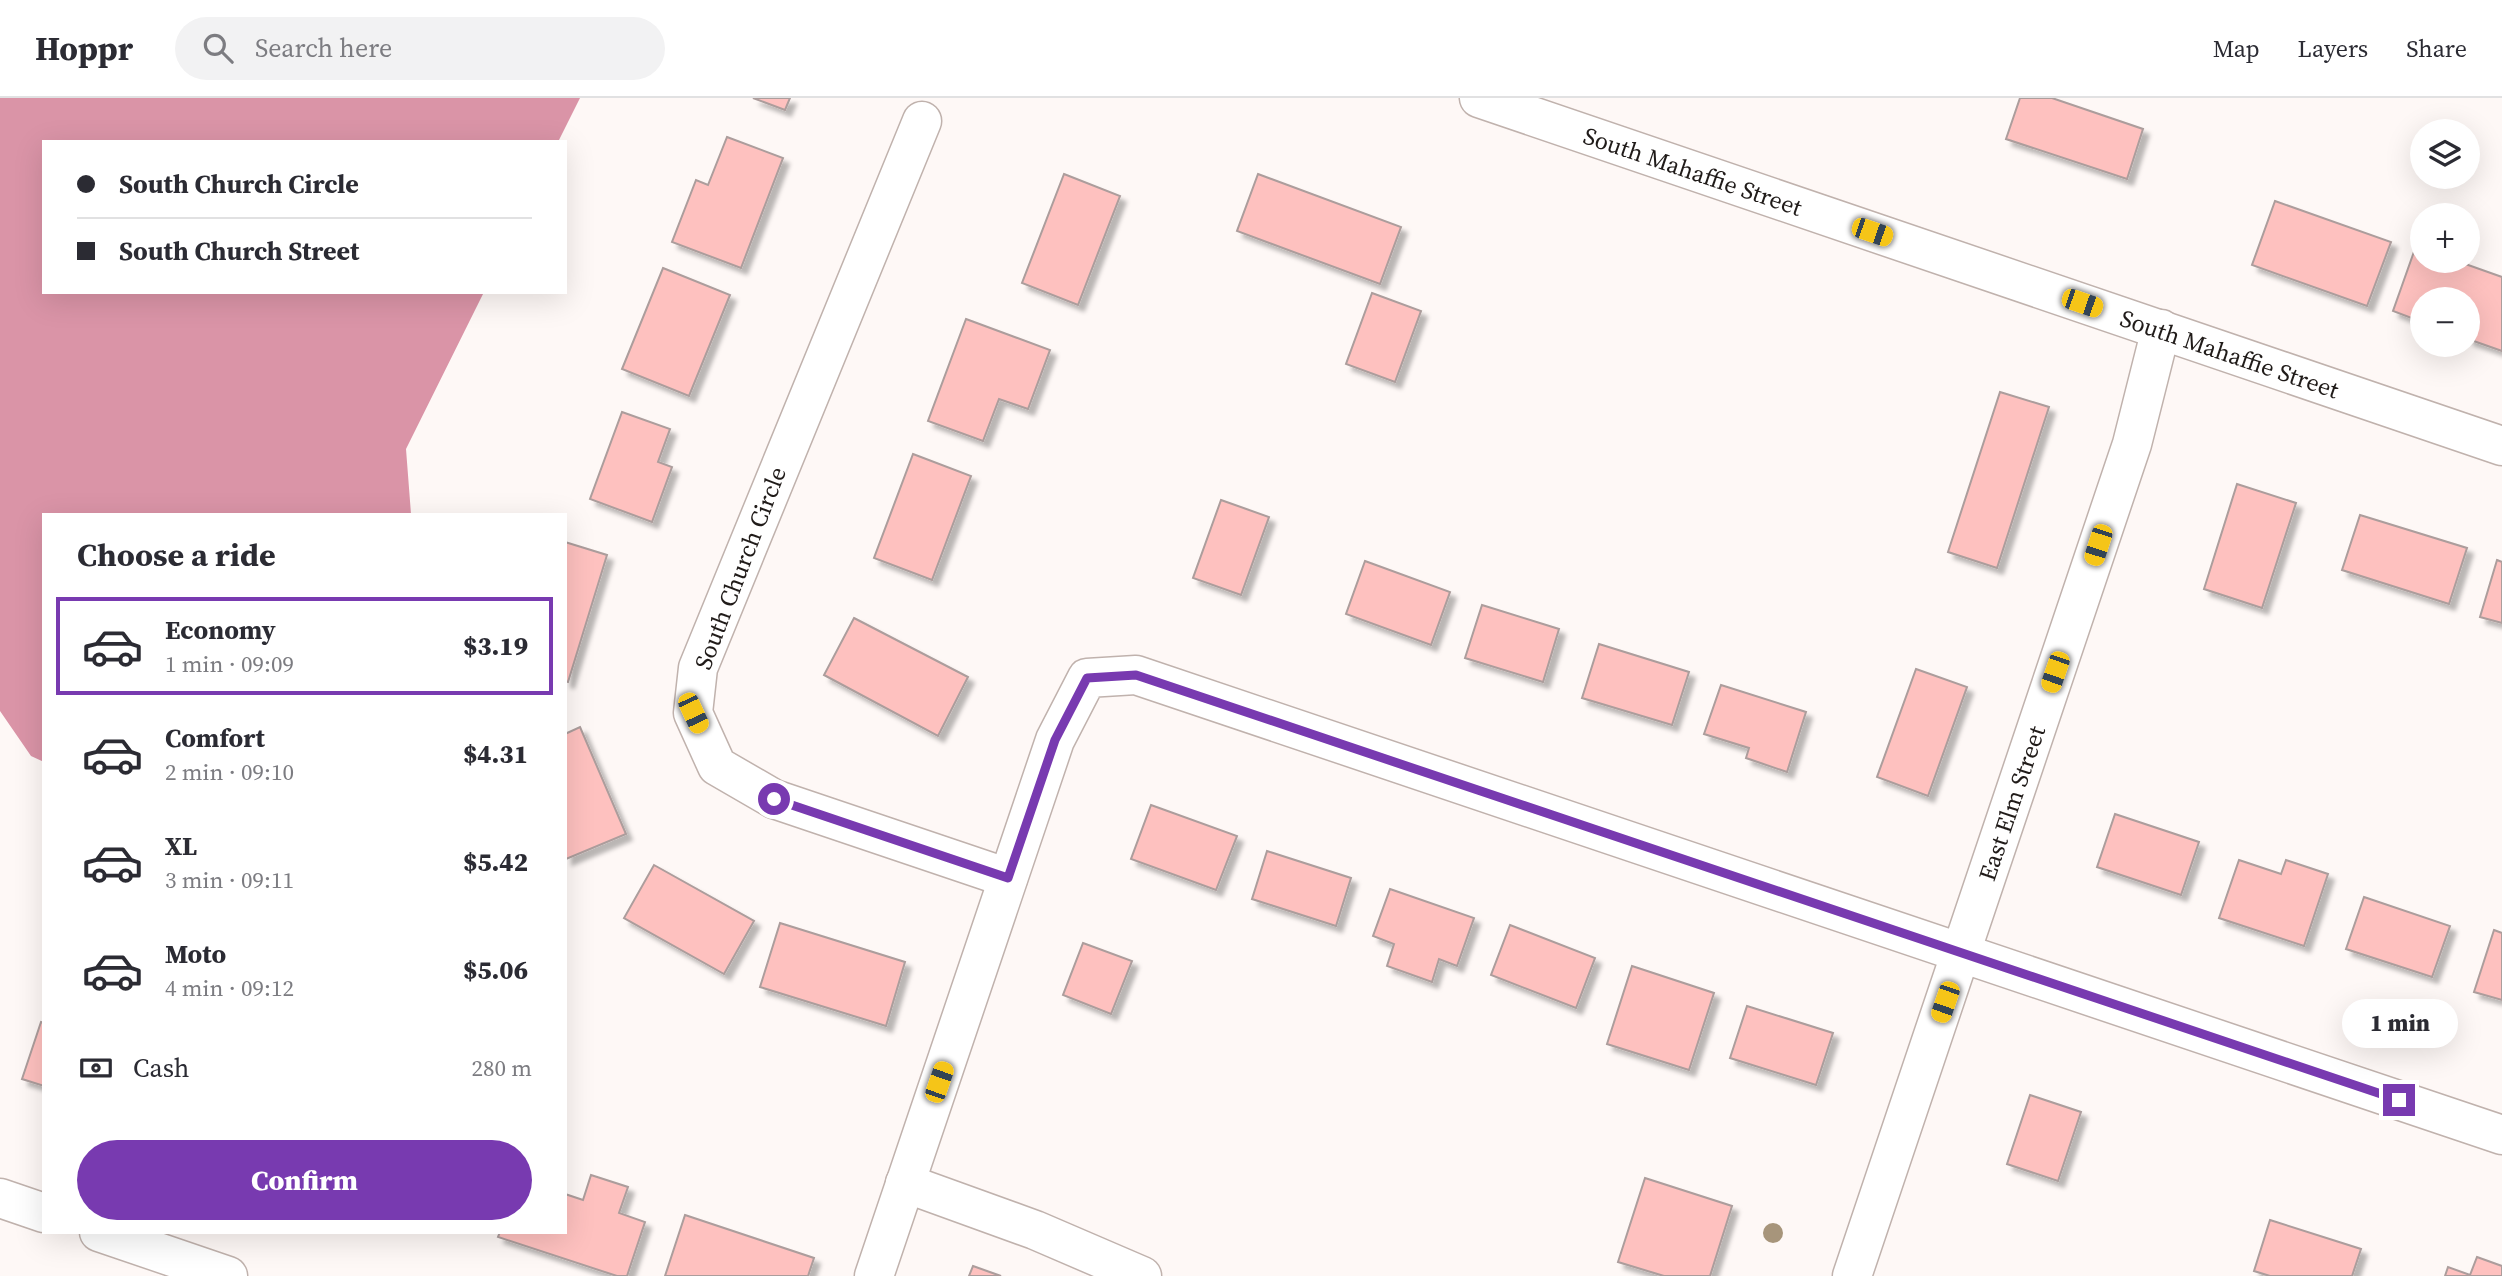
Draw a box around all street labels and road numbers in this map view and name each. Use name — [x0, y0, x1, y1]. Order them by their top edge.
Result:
street label: South Mahaffie Street — [1579, 118, 1807, 223]
street label: South Mahaffie Street — [2116, 301, 2344, 406]
street label: South Church Circle — [686, 462, 794, 674]
street label: East Elm Street — [1970, 721, 2053, 885]

